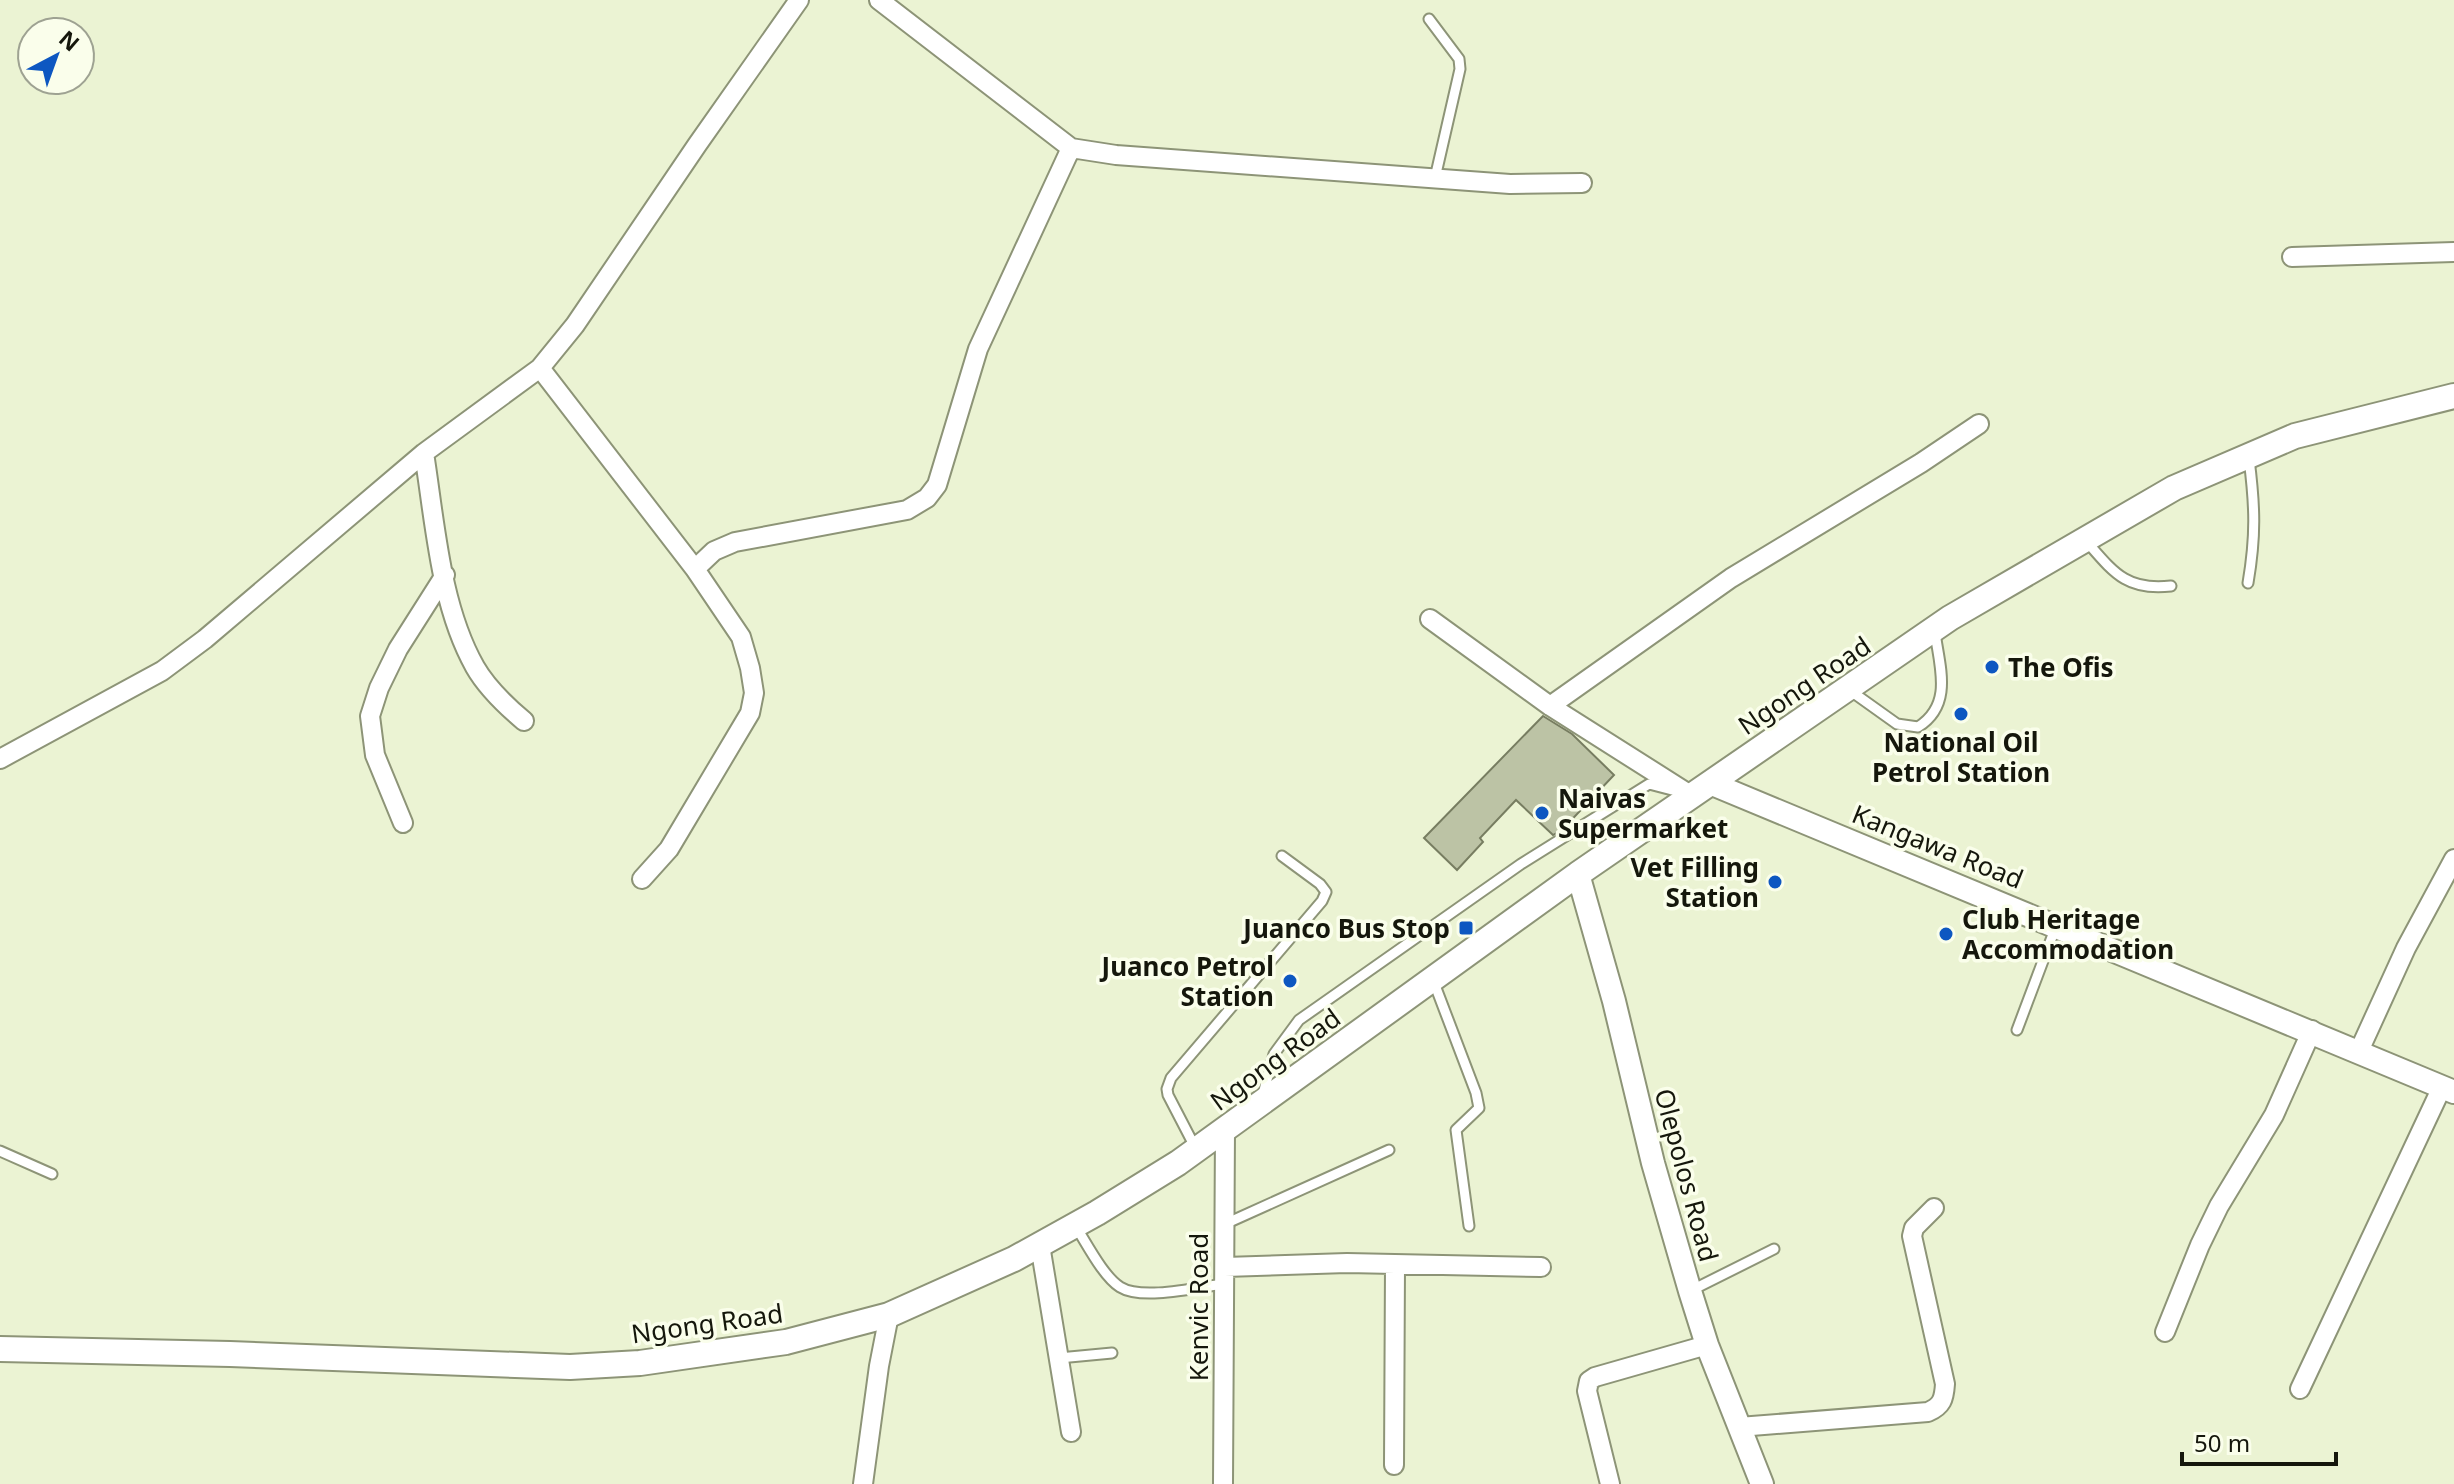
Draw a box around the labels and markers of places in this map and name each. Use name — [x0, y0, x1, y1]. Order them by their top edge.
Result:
place label: The Ofis — [2008, 649, 2114, 685]
marker: The Ofis — [1983, 658, 2001, 676]
marker: National Oil Petrol Station — [1952, 705, 1970, 723]
place label: National Oil Petrol Station — [1872, 724, 2050, 790]
place label: Naivas Supermarket — [1558, 780, 1728, 846]
marker: Naivas Supermarket — [1533, 804, 1551, 822]
place label: Vet Filling Station — [1630, 849, 1759, 915]
marker: Vet Filling Station — [1766, 873, 1784, 891]
place label: Club Heritage Accommodation — [1962, 901, 2174, 967]
place label: Juanco Bus Stop — [1241, 910, 1450, 946]
marker: Juanco Bus Stop — [1457, 919, 1475, 937]
marker: Club Heritage Accommodation — [1937, 925, 1955, 943]
place label: Juanco Petrol Station — [1100, 948, 1274, 1014]
marker: Juanco Petrol Station — [1281, 972, 1299, 990]

